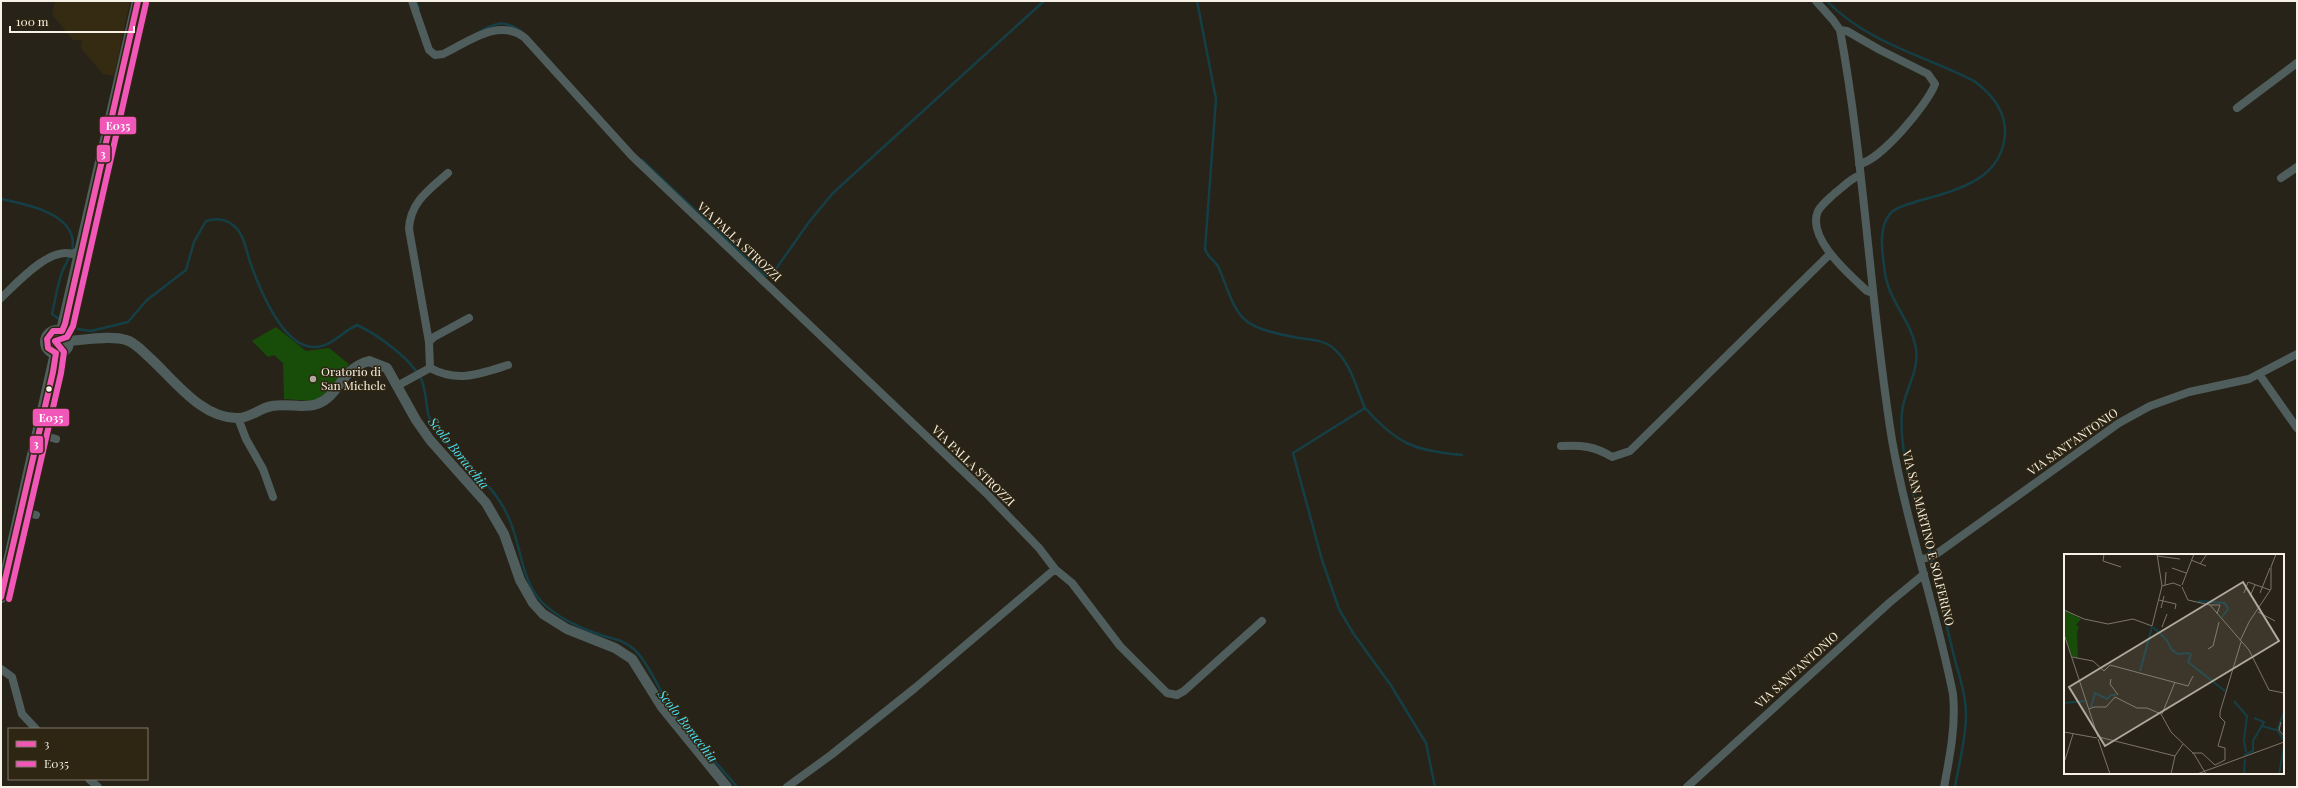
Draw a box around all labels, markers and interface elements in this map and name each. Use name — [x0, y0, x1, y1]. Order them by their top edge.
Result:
scale bar — [10, 8, 134, 34]
text: 100 m — [16, 13, 49, 29]
line badge: E035 — [99, 116, 137, 135]
text: E035 — [106, 118, 130, 133]
line badge: 3 — [96, 144, 111, 163]
text: 3 — [100, 146, 106, 161]
street label: VIA PALLA STROZZI — [693, 197, 785, 284]
place label: Oratorio di San Michele — [321, 363, 386, 393]
marker: Oratorio di San Michele — [308, 374, 318, 384]
unlabelled marker — [44, 384, 54, 394]
street label: VIA SANT'ANTONIO — [2023, 404, 2121, 479]
line badge: E035 — [32, 408, 70, 427]
text: E035 — [39, 410, 63, 425]
water label: Scolo Boracchia — [424, 412, 494, 492]
street label: VIA PALLA STROZZI — [928, 421, 1019, 509]
line badge: 3 — [29, 435, 44, 454]
text: 3 — [33, 436, 39, 451]
street label: VIA SAN MARTINO E SOLFERINO — [1899, 447, 1959, 627]
inset map — [2064, 554, 2284, 774]
street label: VIA SANT'ANTONIO — [1751, 627, 1841, 712]
water label: Scolo Boracchia — [654, 685, 722, 766]
legend — [8, 728, 148, 780]
text: 3 — [44, 735, 49, 751]
text: E035 — [44, 755, 69, 771]

